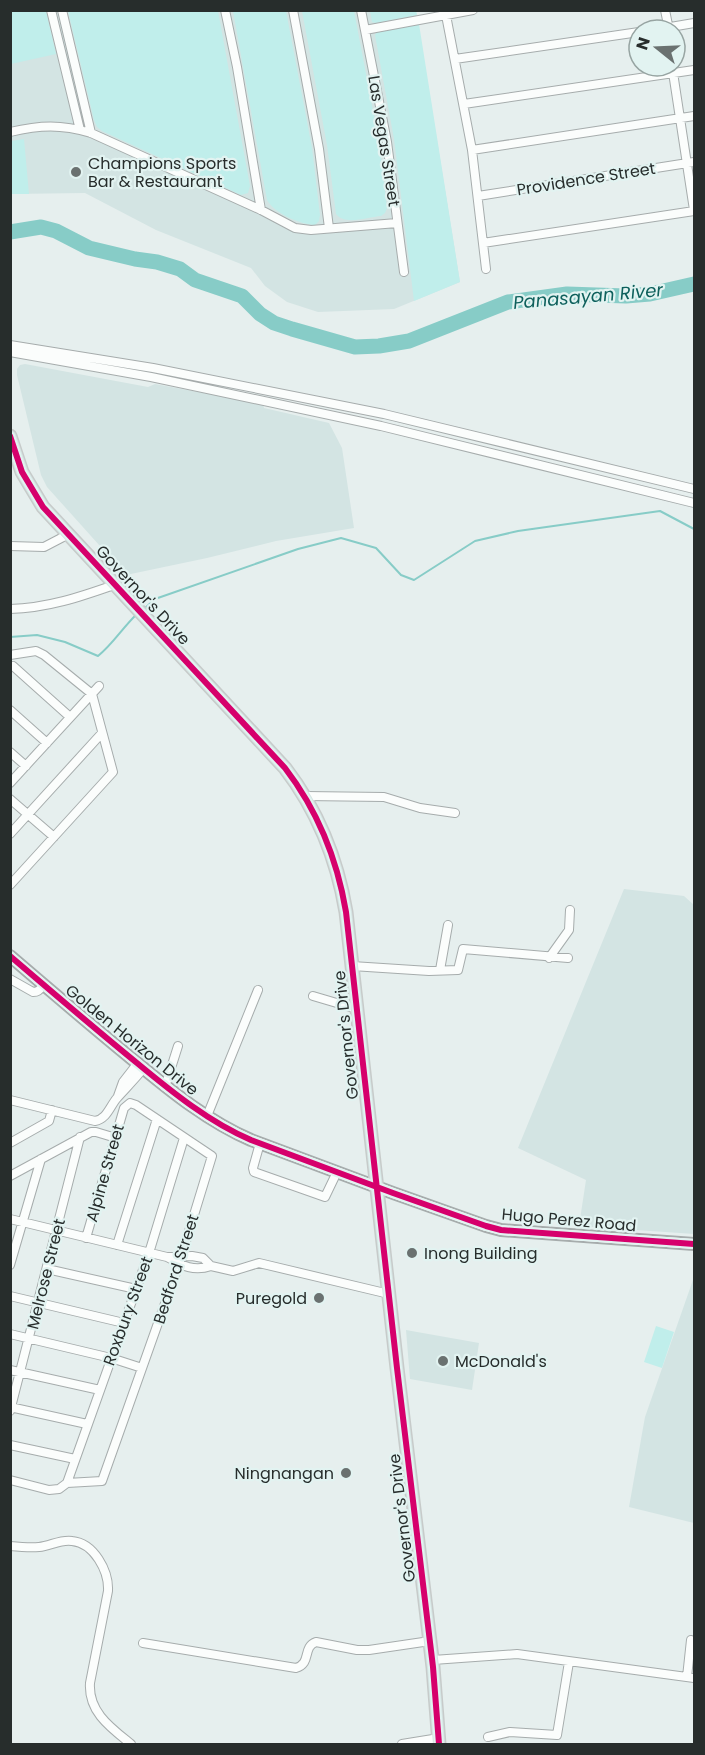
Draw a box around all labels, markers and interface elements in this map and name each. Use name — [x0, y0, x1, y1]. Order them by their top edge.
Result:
north arrow — [627, 18, 687, 78]
text: N — [630, 34, 656, 53]
street label: Las Vegas Street — [362, 74, 406, 208]
place label: Champions Sports Bar & Restaurant — [88, 152, 236, 193]
street label: Providence Street — [515, 157, 657, 201]
marker: Champions Sports Bar & Restaurant — [69, 165, 83, 179]
water label: Panasayan River — [512, 277, 665, 315]
street label: Governor's Drive — [91, 540, 196, 650]
street label: Governor's Drive — [328, 969, 364, 1100]
street label: Golden Horizon Drive — [61, 979, 204, 1101]
street label: Alpine Street — [80, 1121, 130, 1225]
street label: Hugo Perez Road — [501, 1203, 637, 1237]
street label: Bedford Street — [147, 1211, 205, 1327]
street label: Melrose Street — [21, 1216, 71, 1332]
place label: Inong Building — [424, 1242, 537, 1265]
marker: Inong Building — [405, 1246, 419, 1260]
street label: Roxbury Street — [98, 1253, 158, 1369]
place label: Puregold — [236, 1287, 307, 1310]
marker: Puregold — [312, 1291, 326, 1305]
place label: McDonald's — [455, 1350, 547, 1373]
marker: McDonald's — [436, 1354, 450, 1368]
street label: Governor's Drive — [383, 1452, 421, 1584]
place label: Ningnangan — [235, 1462, 334, 1485]
marker: Ningnangan — [339, 1466, 353, 1480]

